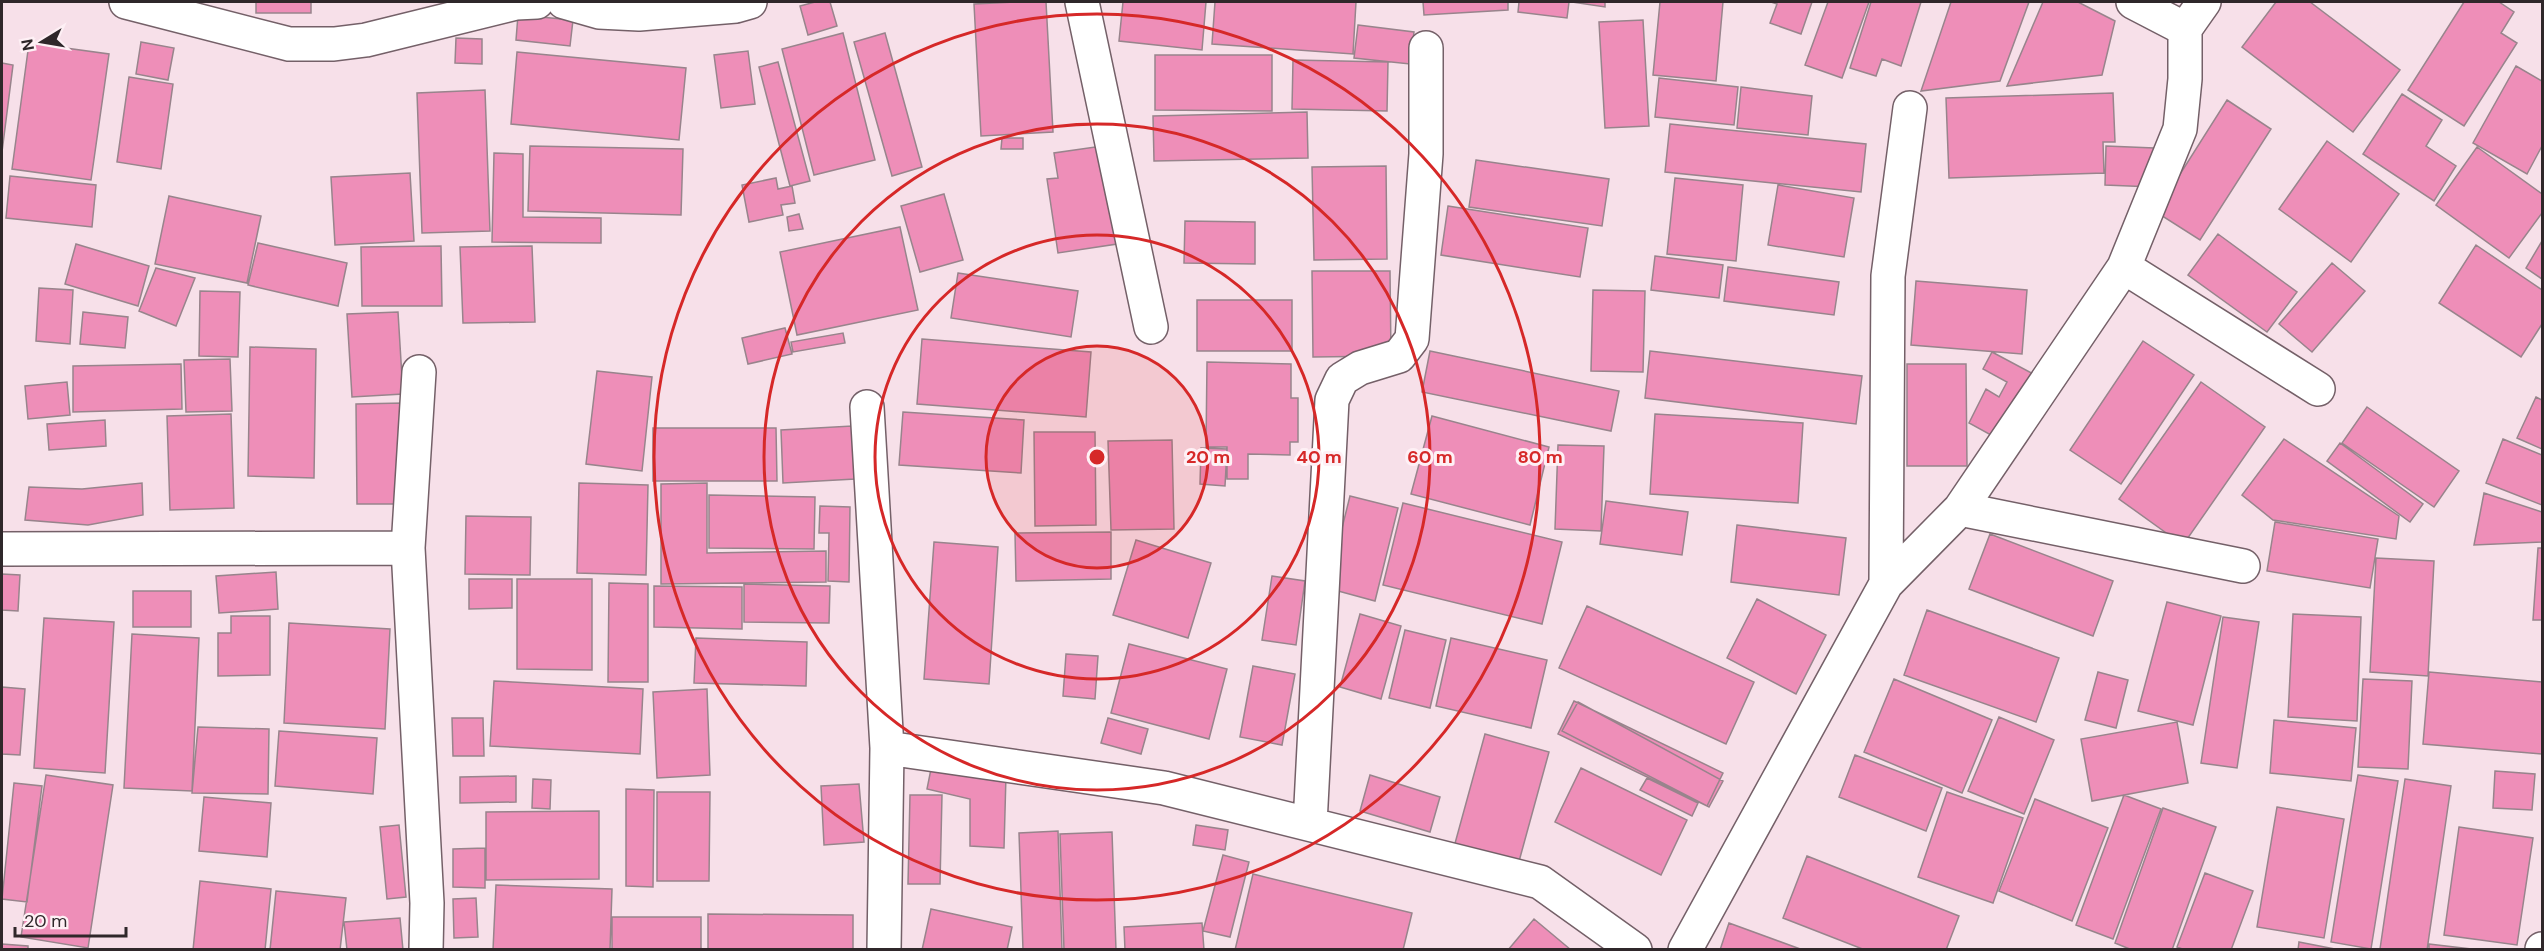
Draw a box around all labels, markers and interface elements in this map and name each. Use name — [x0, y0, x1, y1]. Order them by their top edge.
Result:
north arrow — [12, 12, 72, 72]
text: N — [16, 37, 39, 52]
text: 20 m — [1186, 445, 1230, 469]
text: 40 m — [1296, 445, 1342, 469]
text: 60 m — [1407, 445, 1453, 469]
text: 80 m — [1517, 445, 1563, 469]
centre of rings — [1087, 447, 1107, 467]
scale bar — [15, 900, 126, 938]
text: 20 m — [24, 909, 67, 933]

